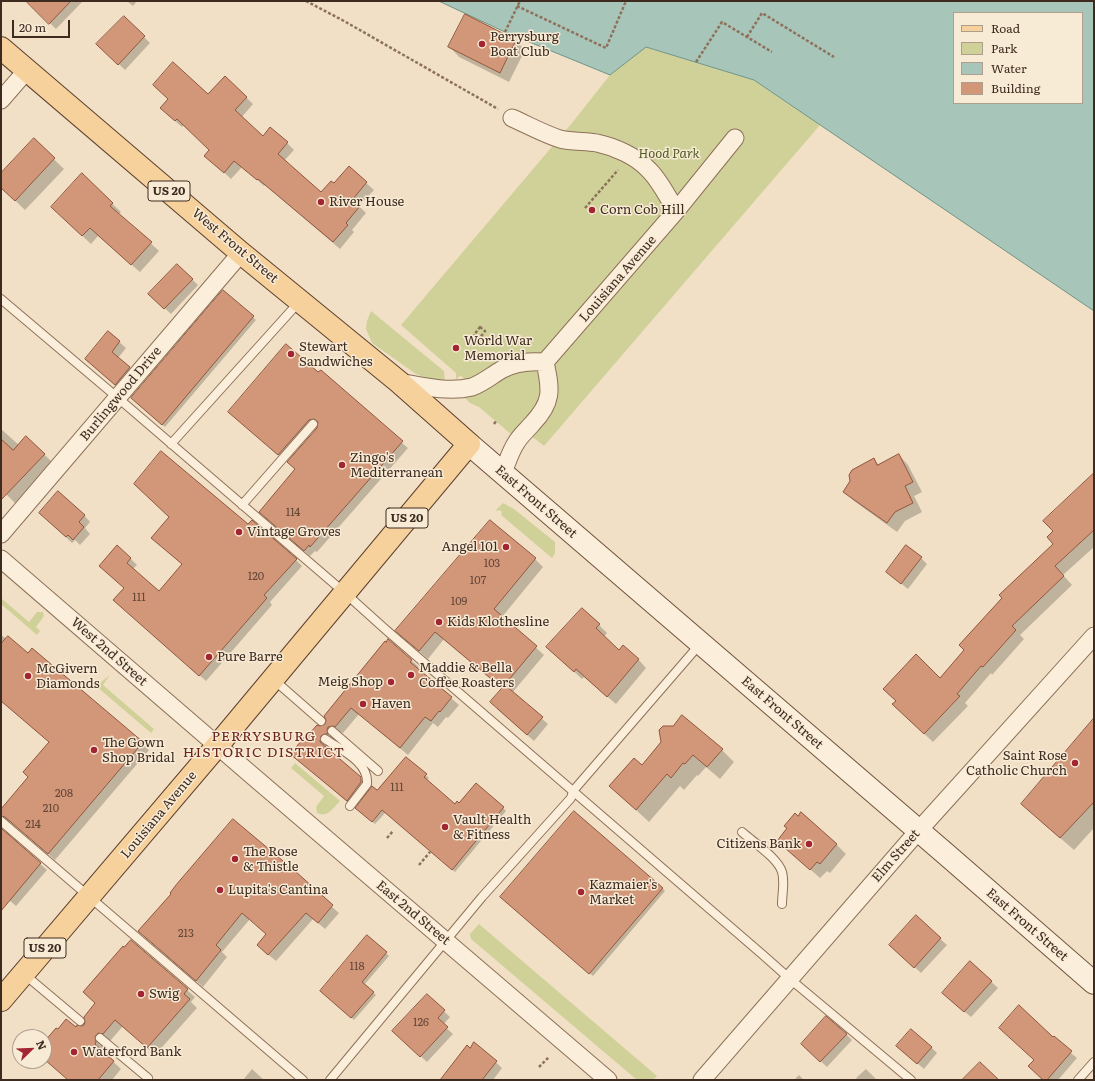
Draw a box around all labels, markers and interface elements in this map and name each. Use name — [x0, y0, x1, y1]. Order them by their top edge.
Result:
scale bar — [14, 12, 72, 38]
legend — [953, 12, 1083, 104]
text: 20 m — [19, 18, 46, 36]
text: Road — [991, 19, 1020, 37]
place label: Perrysburg Boat Club — [490, 29, 559, 60]
marker: Perrysburg Boat Club — [477, 39, 487, 49]
text: Park — [991, 39, 1017, 57]
text: Water — [991, 59, 1027, 77]
text: Building — [991, 79, 1040, 97]
park label: Hood Park — [638, 146, 700, 162]
road number: US 20 — [148, 181, 190, 201]
place label: River House — [329, 194, 404, 210]
marker: River House — [316, 197, 326, 207]
place label: Corn Cob Hill — [600, 202, 685, 218]
street label: West Front Street — [189, 205, 281, 287]
marker: Corn Cob Hill — [587, 205, 597, 215]
street label: Louisiana Avenue — [576, 233, 660, 325]
place label: World War Memorial — [464, 333, 532, 364]
place label: Stewart Sandwiches — [299, 339, 373, 370]
marker: World War Memorial — [451, 343, 461, 353]
street label: Burlingwood Drive — [77, 344, 165, 444]
marker: Stewart Sandwiches — [286, 349, 296, 359]
place label: Zingo's Mediterranean — [350, 450, 443, 481]
marker: Zingo's Mediterranean — [337, 460, 347, 470]
street label: East Front Street — [492, 462, 580, 542]
house number: 114 — [286, 506, 300, 520]
road number: US 20 — [386, 508, 428, 528]
place label: Vintage Groves — [247, 524, 340, 540]
marker: Vintage Groves — [234, 527, 244, 537]
place label: Angel 101 — [442, 539, 498, 555]
marker: Angel 101 — [501, 542, 511, 552]
house number: 103 — [484, 557, 500, 571]
house number: 120 — [248, 570, 264, 584]
house number: 107 — [470, 574, 486, 588]
house number: 111 — [132, 591, 146, 605]
house number: 109 — [451, 595, 467, 609]
place label: Kids Klothesline — [447, 614, 549, 630]
street label: West 2nd Street — [68, 615, 150, 689]
marker: Kids Klothesline — [434, 617, 444, 627]
place label: Pure Barre — [217, 649, 283, 665]
marker: Pure Barre — [204, 652, 214, 662]
place label: Maddie & Bella Coffee Roasters — [419, 660, 514, 691]
place label: McGivern Diamonds — [36, 661, 100, 692]
marker: Maddie & Bella Coffee Roasters — [406, 670, 416, 680]
marker: McGivern Diamonds — [23, 671, 33, 681]
street label: East Front Street — [738, 673, 826, 753]
place label: Meig Shop — [317, 674, 383, 690]
marker: Meig Shop — [386, 677, 396, 687]
place label: Haven — [371, 696, 411, 712]
marker: Haven — [358, 699, 368, 709]
district label: PERRYSBURG HISTORIC DISTRICT — [183, 729, 345, 762]
place label: The Gown Shop Bridal — [102, 735, 175, 766]
marker: The Gown Shop Bridal — [89, 745, 99, 755]
place label: Saint Rose Catholic Church — [966, 748, 1067, 779]
marker: Saint Rose Catholic Church — [1070, 758, 1080, 768]
street label: Louisiana Avenue — [118, 768, 200, 862]
house number: 111 — [390, 781, 404, 795]
house number: 208 — [55, 787, 73, 801]
house number: 210 — [43, 802, 59, 816]
place label: Vault Health & Fitness — [453, 812, 531, 843]
house number: 214 — [25, 818, 41, 832]
marker: Vault Health & Fitness — [440, 822, 450, 832]
street label: Elm Street — [869, 826, 923, 886]
place label: Citizens Bank — [717, 836, 801, 852]
marker: Citizens Bank — [804, 839, 814, 849]
place label: The Rose & Thistle — [243, 844, 298, 875]
marker: The Rose & Thistle — [230, 854, 240, 864]
place label: Kazmaier's Market — [589, 877, 657, 908]
street label: East 2nd Street — [373, 878, 453, 948]
place label: Lupita's Cantina — [228, 882, 328, 898]
marker: Lupita's Cantina — [215, 885, 225, 895]
street label: East Front Street — [983, 885, 1071, 965]
marker: Kazmaier's Market — [576, 887, 586, 897]
house number: 213 — [178, 927, 194, 941]
road number: US 20 — [24, 938, 66, 958]
house number: 118 — [349, 960, 365, 974]
place label: Swig — [149, 986, 179, 1002]
marker: Swig — [136, 989, 146, 999]
house number: 126 — [413, 1016, 429, 1030]
north arrow — [12, 1029, 52, 1069]
text: N — [33, 1037, 51, 1052]
place label: Waterford Bank — [82, 1044, 182, 1060]
marker: Waterford Bank — [69, 1047, 79, 1057]

